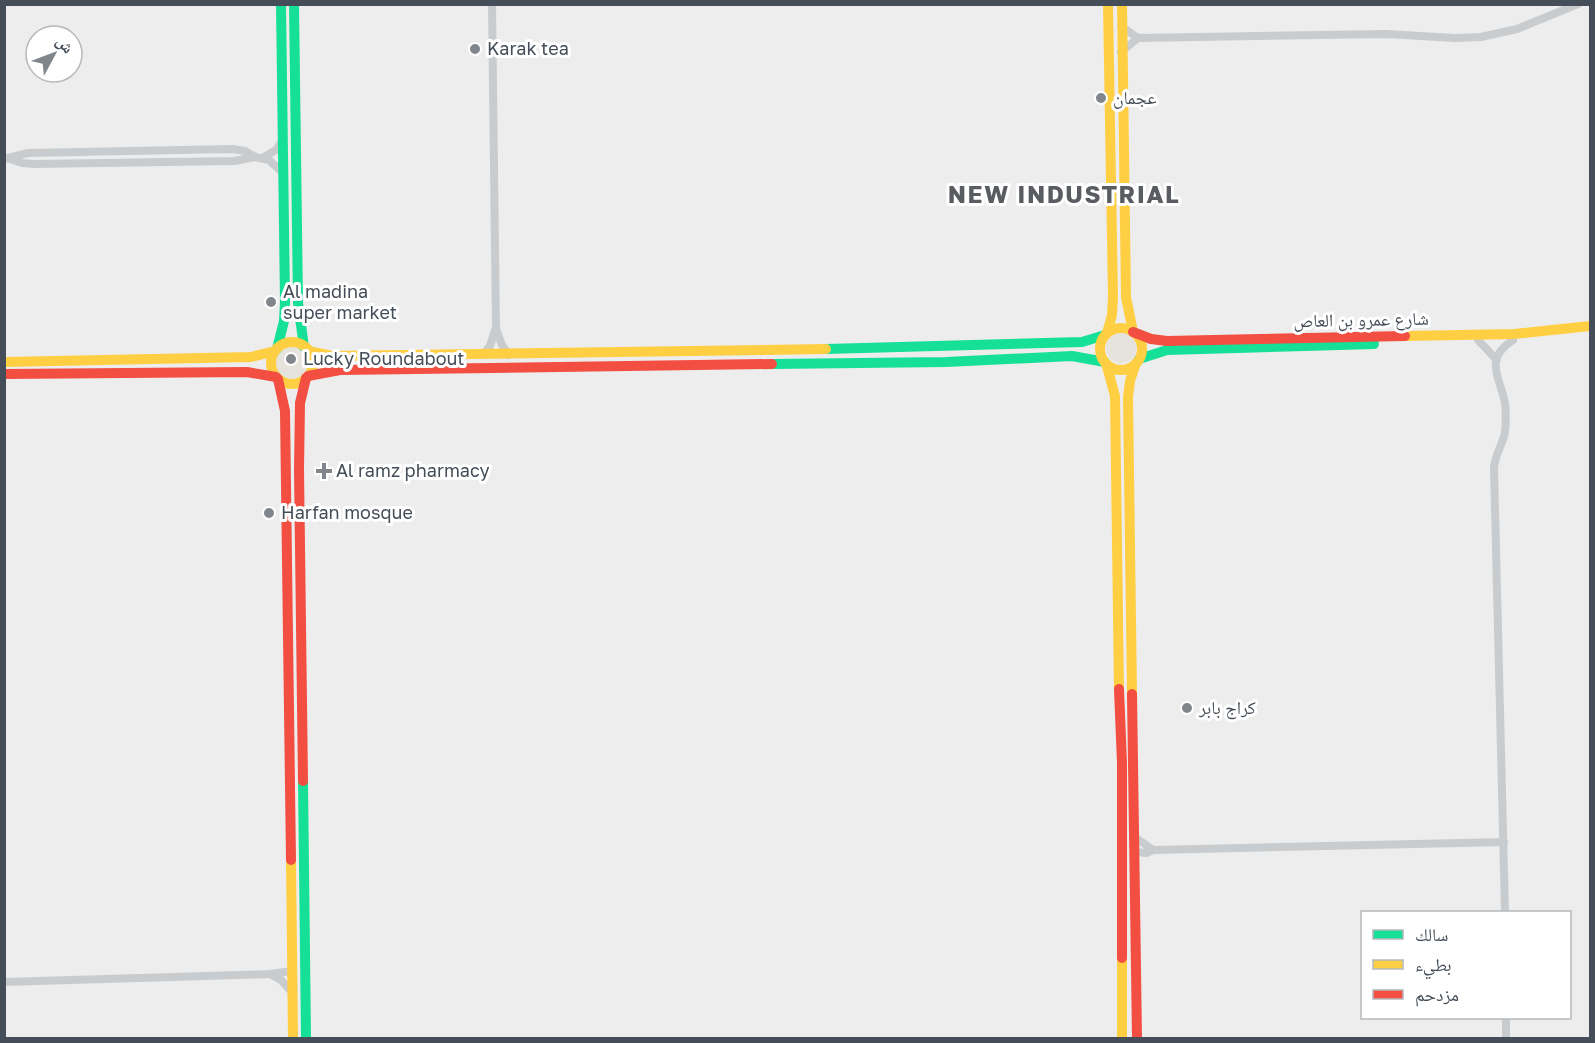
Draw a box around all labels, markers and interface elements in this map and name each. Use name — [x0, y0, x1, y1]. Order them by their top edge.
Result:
north arrow — [24, 24, 84, 84]
text: ش — [52, 31, 78, 57]
place label: Karak tea — [487, 37, 569, 59]
marker: Karak tea — [468, 42, 482, 56]
place label: عجمان — [1113, 86, 1157, 109]
marker: عجمان — [1094, 91, 1108, 105]
district label: NEW INDUSTRIAL — [948, 179, 1180, 208]
place label: Al madina super market — [283, 280, 397, 323]
marker: Al madina super market — [264, 295, 278, 309]
street label: شارع عمرو بن العاص — [1293, 307, 1429, 332]
place label: Lucky Roundabout — [303, 347, 465, 369]
marker: Lucky Roundabout — [284, 352, 298, 366]
place label: Al ramz pharmacy — [336, 459, 490, 481]
marker: Al ramz pharmacy — [317, 464, 331, 478]
place label: Harfan mosque — [281, 501, 413, 523]
marker: Harfan mosque — [262, 506, 276, 520]
place label: كراج بابر — [1198, 696, 1256, 720]
marker: كراج بابر — [1180, 701, 1194, 715]
legend — [1361, 911, 1571, 1019]
text: سالك — [1415, 923, 1448, 945]
text: بطيء — [1415, 953, 1452, 980]
text: مزدحم — [1415, 983, 1459, 1007]

